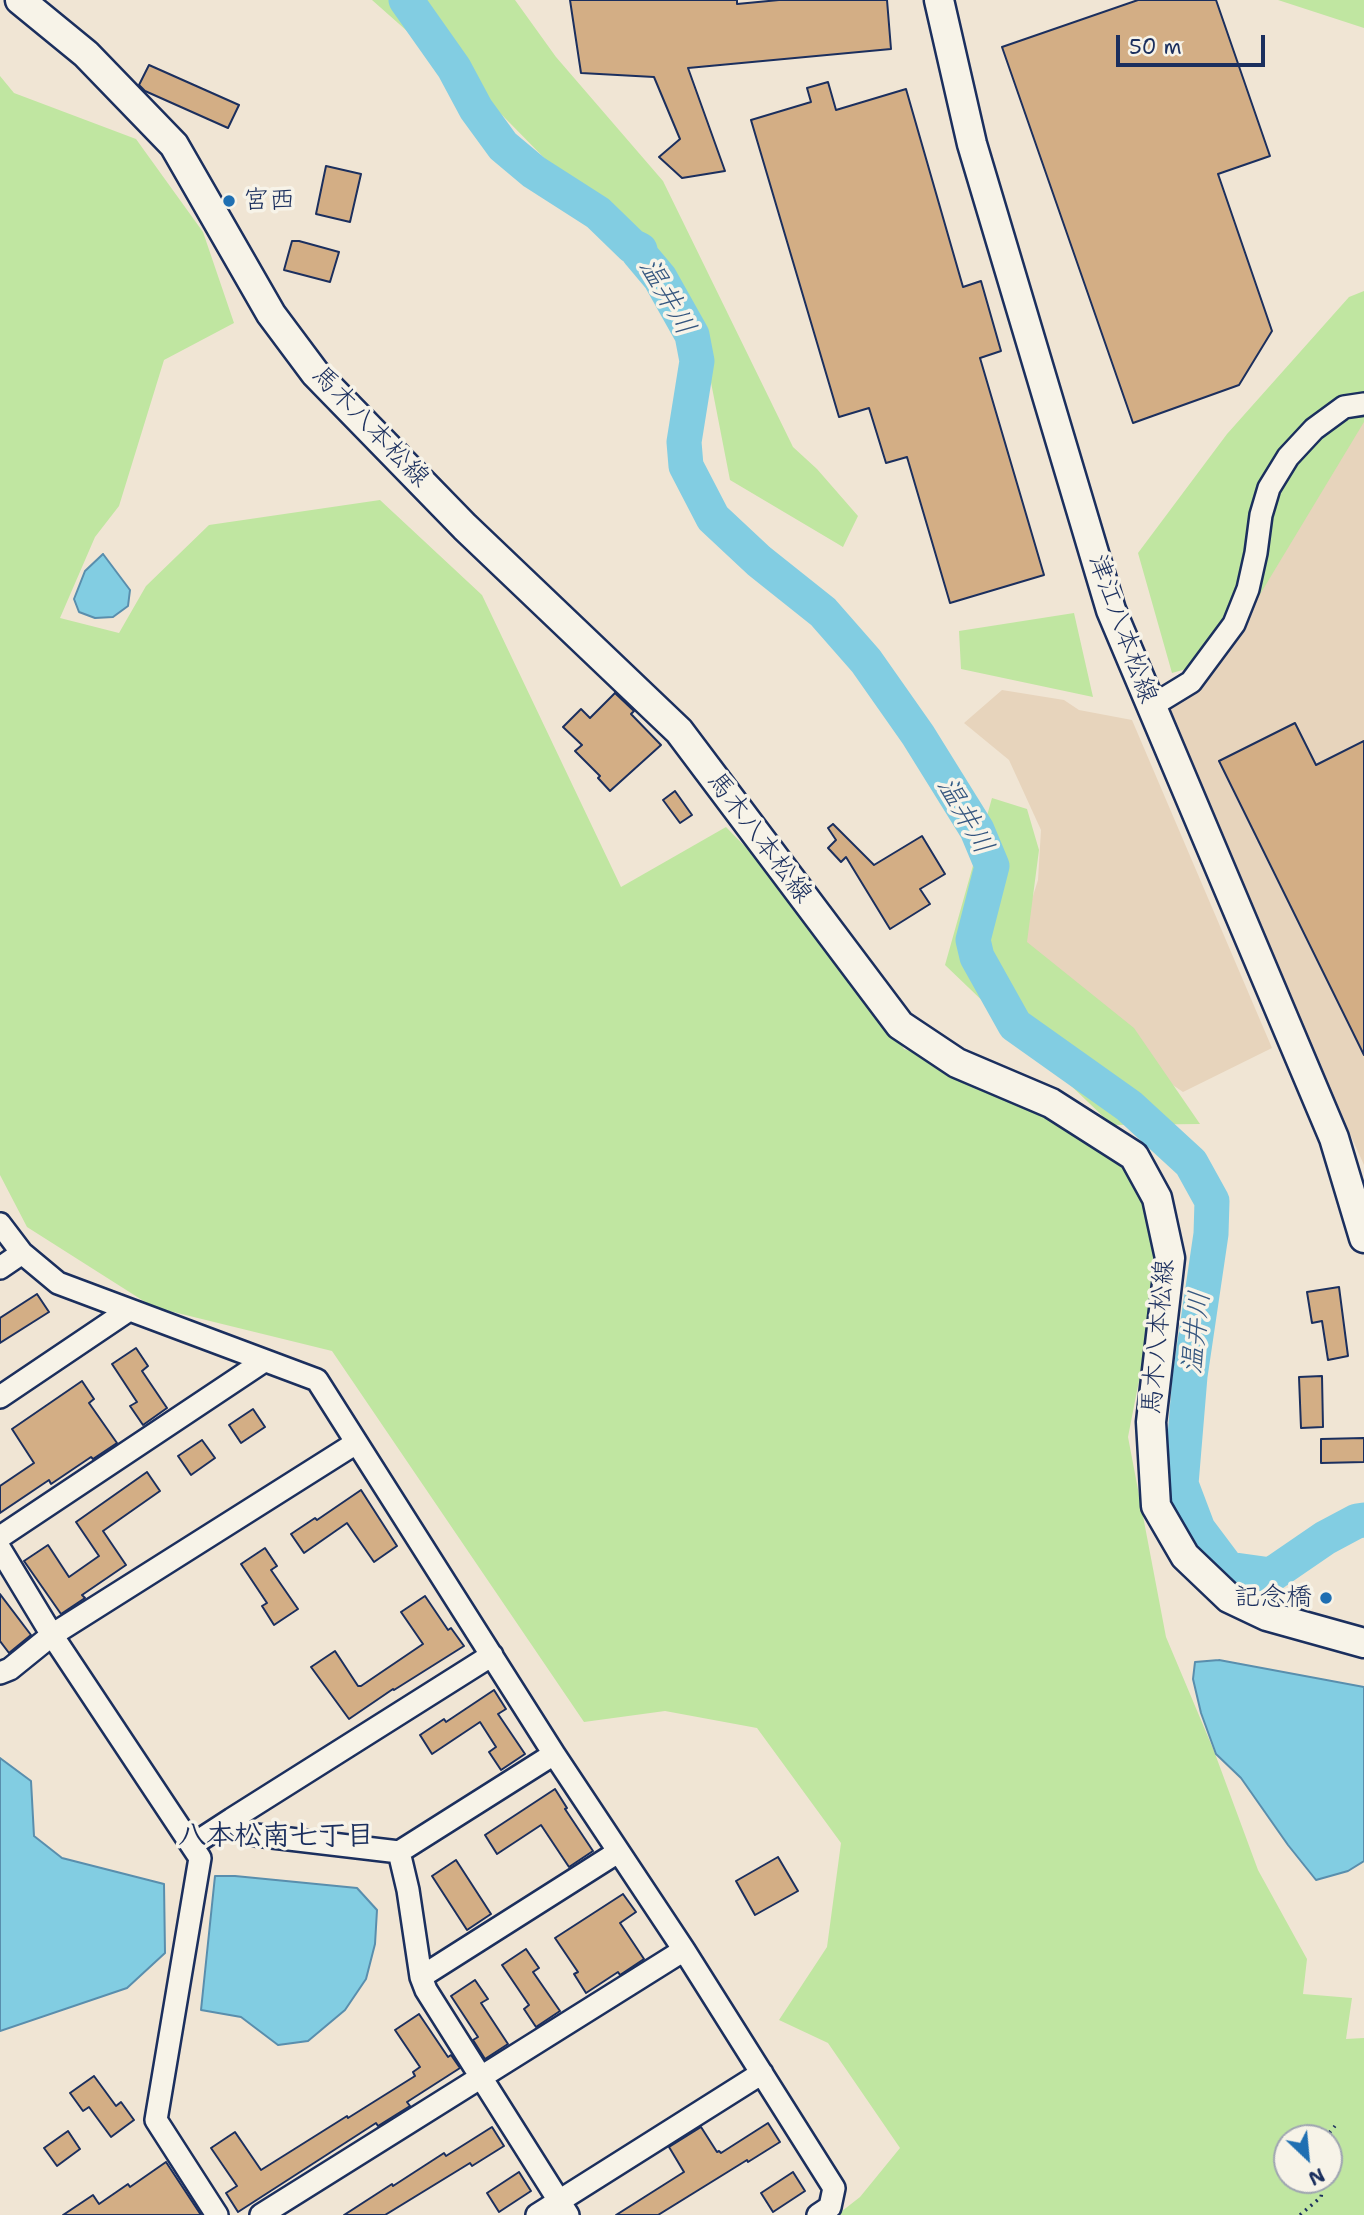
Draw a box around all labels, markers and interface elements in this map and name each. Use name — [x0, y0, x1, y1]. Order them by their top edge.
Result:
scale bar — [1119, 21, 1268, 65]
text: 50 m — [1129, 33, 1182, 61]
place label: 宮西 — [243, 185, 295, 217]
marker: 宮西 — [221, 193, 237, 209]
water label: 温井川 — [630, 252, 702, 342]
street label: 馬木八本松線 — [305, 360, 435, 494]
street label: 津江八本松線 — [1081, 550, 1163, 708]
street label: 馬木八本松線 — [700, 766, 818, 910]
water label: 温井川 — [928, 771, 1000, 861]
street label: 馬木八本松線 — [1137, 1258, 1181, 1416]
water label: 温井川 — [1176, 1289, 1218, 1377]
place label: 記念橋 — [1234, 1582, 1312, 1614]
marker: 記念橋 — [1318, 1590, 1334, 1606]
district label: 八本松南七丁目 — [178, 1820, 374, 1854]
north arrow — [1273, 2124, 1343, 2194]
text: N — [1304, 2162, 1329, 2191]

